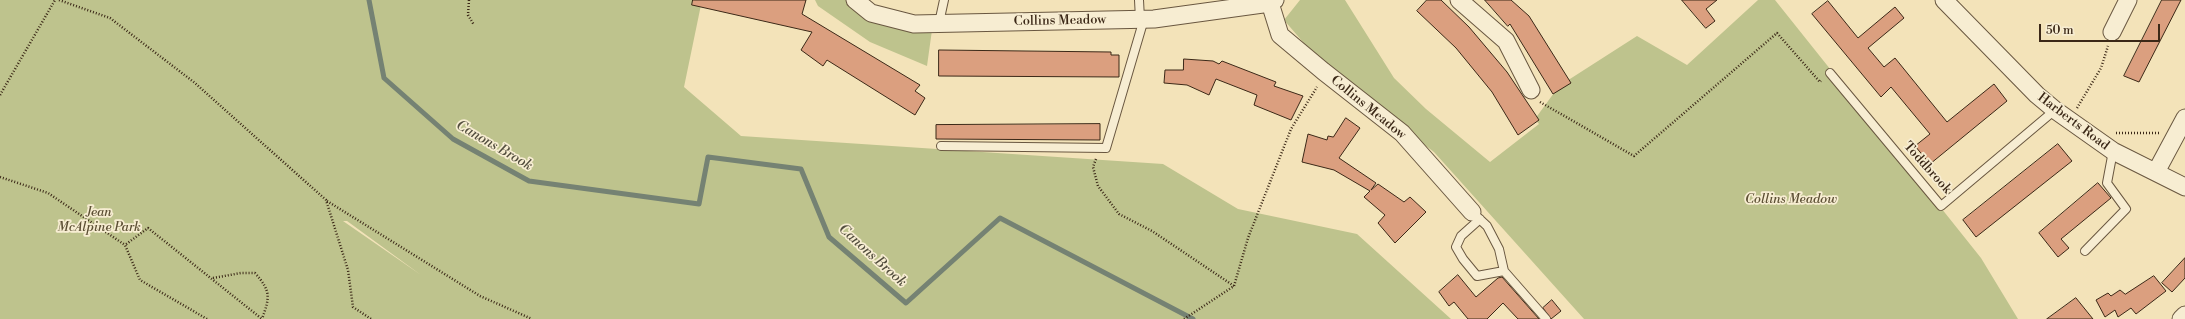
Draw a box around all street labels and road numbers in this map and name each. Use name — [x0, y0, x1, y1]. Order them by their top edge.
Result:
street label: Collins Meadow — [1014, 12, 1106, 30]
street label: Collins Meadow — [1327, 73, 1409, 143]
street label: Harberts Road — [2034, 90, 2112, 154]
street label: Toddbrook — [1900, 139, 1954, 197]

